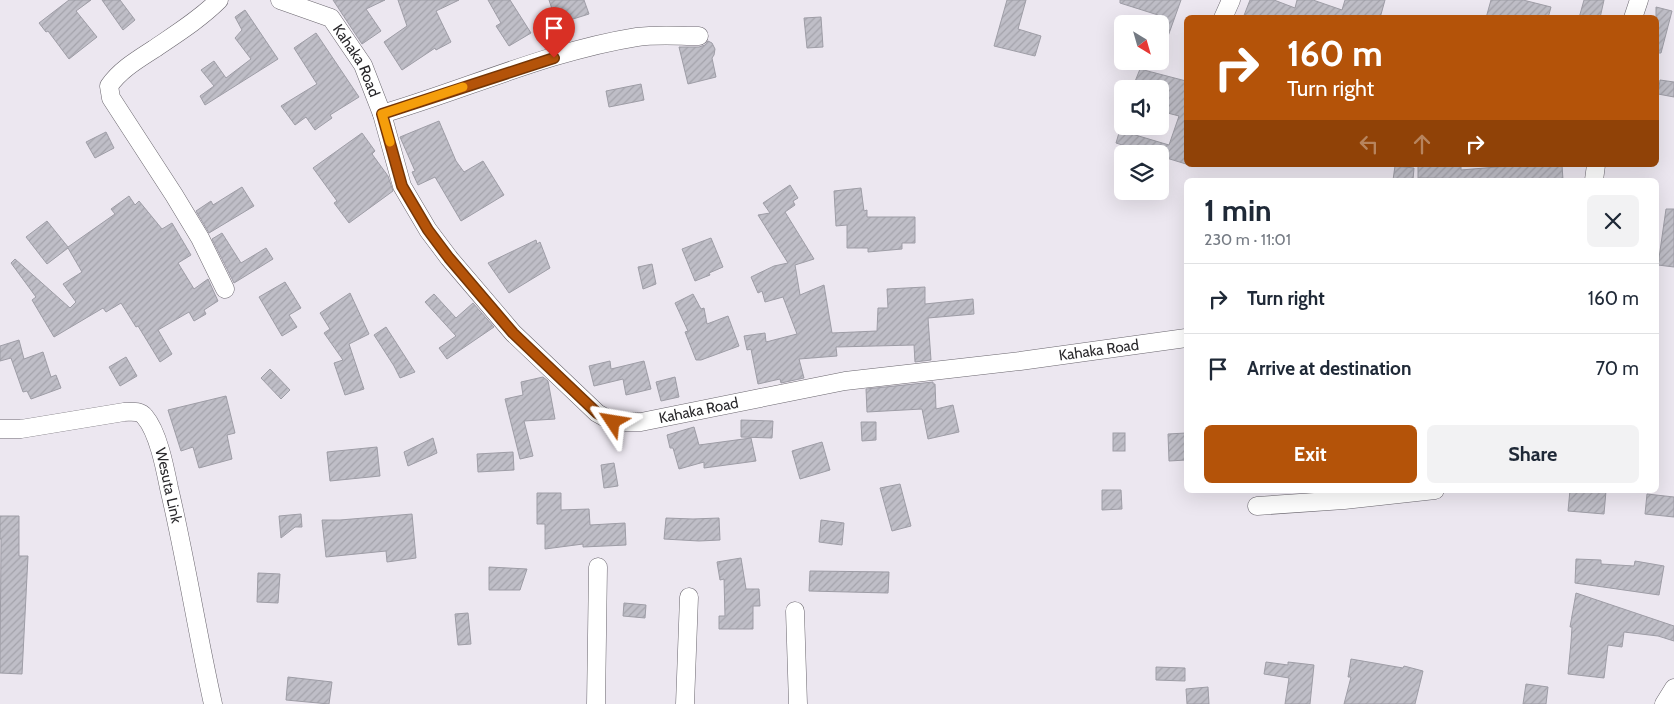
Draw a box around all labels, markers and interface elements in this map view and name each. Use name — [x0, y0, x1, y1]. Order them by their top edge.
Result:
pin — [533, 7, 575, 58]
icon: arrive — [540, 14, 568, 42]
north arrow — [1114, 15, 1169, 70]
map controls — [1114, 15, 1169, 200]
street label: Kahaka Road — [329, 21, 383, 99]
text: 160 m — [1287, 32, 1383, 75]
icon: right — [1204, 35, 1269, 100]
text: Turn right — [1287, 75, 1374, 102]
button: sound — [1114, 80, 1169, 135]
icon: left — [1355, 130, 1383, 158]
icon: ahead — [1408, 130, 1436, 158]
icon: right — [1461, 130, 1489, 158]
button: layers — [1114, 145, 1169, 200]
text: 1 min — [1204, 192, 1272, 229]
button: close — [1587, 195, 1639, 247]
text: 230 m · 11:01 — [1204, 230, 1291, 249]
icon: right — [1204, 285, 1232, 313]
text: Turn right — [1247, 287, 1325, 310]
text: 160 m — [1588, 287, 1639, 310]
street label: Kahaka Road — [1057, 336, 1140, 365]
icon: arrive — [1204, 355, 1232, 383]
text: Arrive at destination — [1247, 357, 1411, 380]
text: 70 m — [1595, 357, 1639, 380]
street label: Kahaka Road — [657, 394, 740, 427]
position arrow — [586, 395, 638, 447]
button: Exit — [1204, 425, 1417, 483]
button: Share — [1427, 425, 1639, 483]
street label: Wesuta Link — [151, 446, 186, 525]

